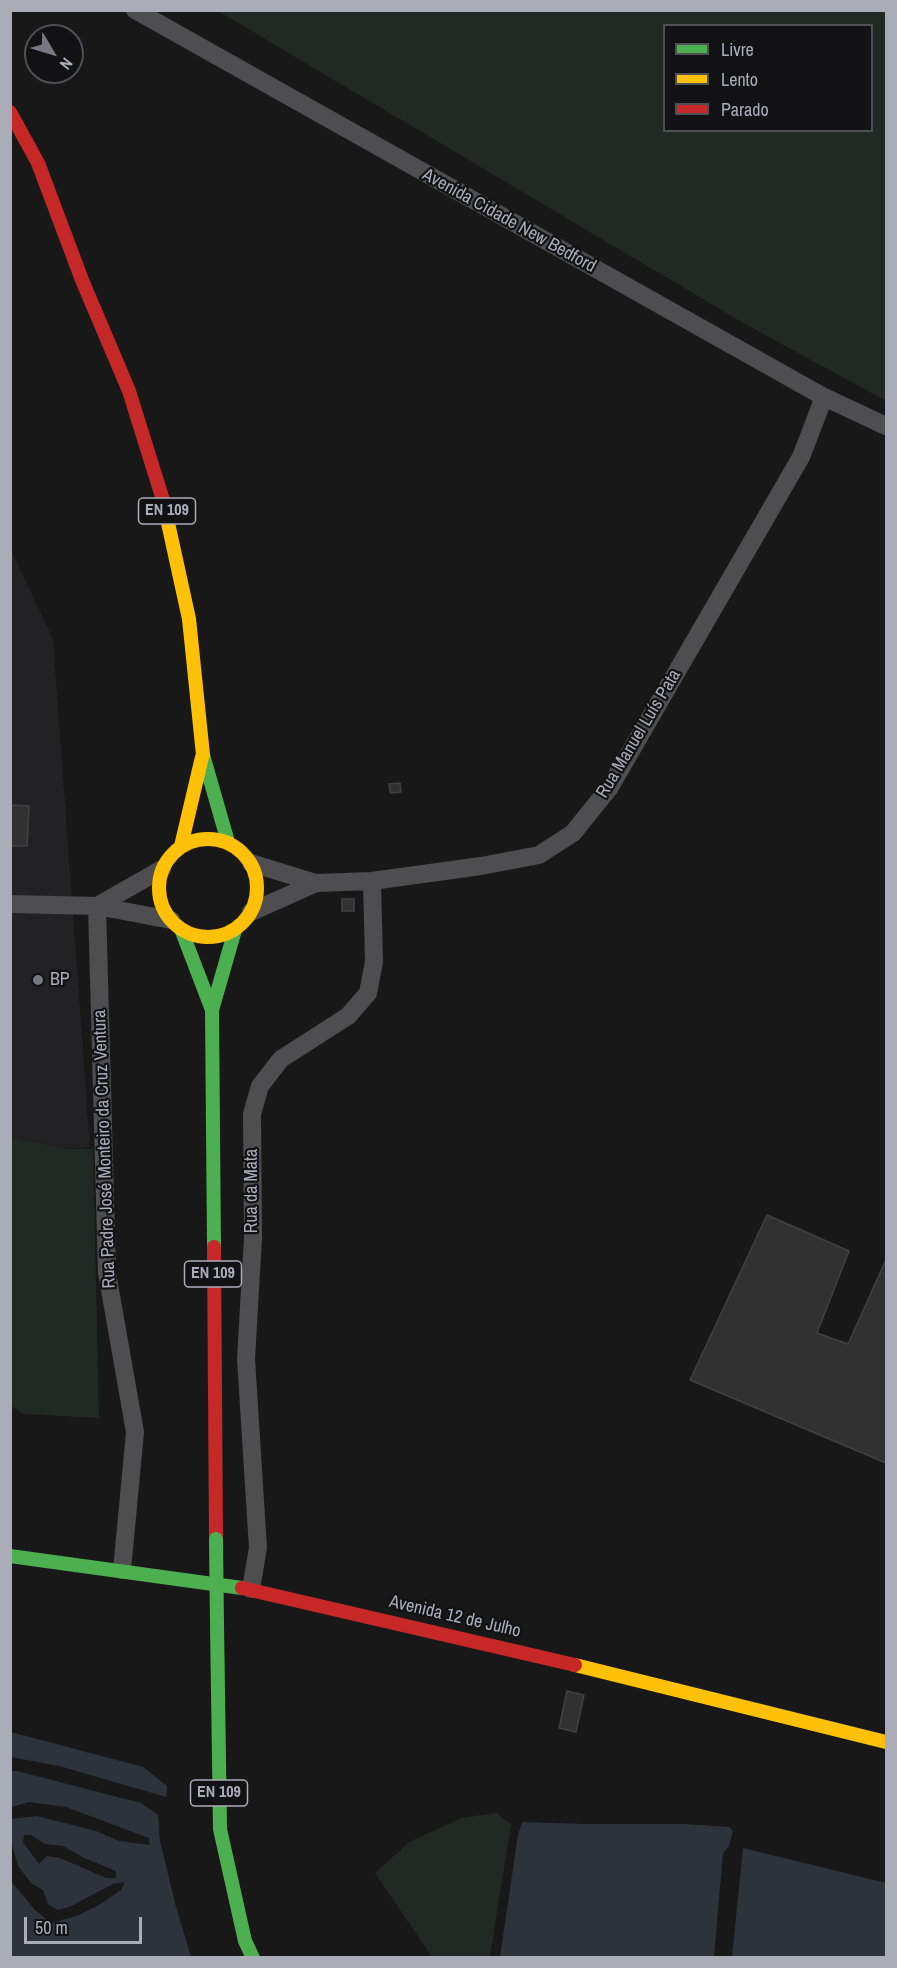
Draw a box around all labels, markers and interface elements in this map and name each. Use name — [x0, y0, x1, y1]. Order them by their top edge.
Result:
north arrow — [24, 24, 84, 84]
legend — [663, 24, 873, 132]
text: Livre — [721, 37, 754, 62]
text: N — [55, 53, 78, 74]
text: Lento — [721, 67, 758, 92]
text: Parado — [721, 97, 769, 122]
street label: Avenida Cidade New Bedford — [418, 164, 600, 278]
road number: EN 109 — [138, 498, 195, 524]
street label: Rua Manuel Luís Pata — [592, 666, 686, 802]
place label: BP — [50, 969, 70, 991]
marker: BP — [31, 973, 45, 987]
street label: Rua Padre José Monteiro da Cruz Ventura — [89, 1009, 121, 1289]
street label: Rua da Mata — [241, 1149, 263, 1233]
road number: EN 109 — [184, 1261, 242, 1287]
street label: Avenida 12 de Julho — [387, 1591, 523, 1643]
road number: EN 109 — [190, 1780, 248, 1806]
scale bar — [27, 1905, 146, 1943]
text: 50 m — [35, 1915, 68, 1940]

